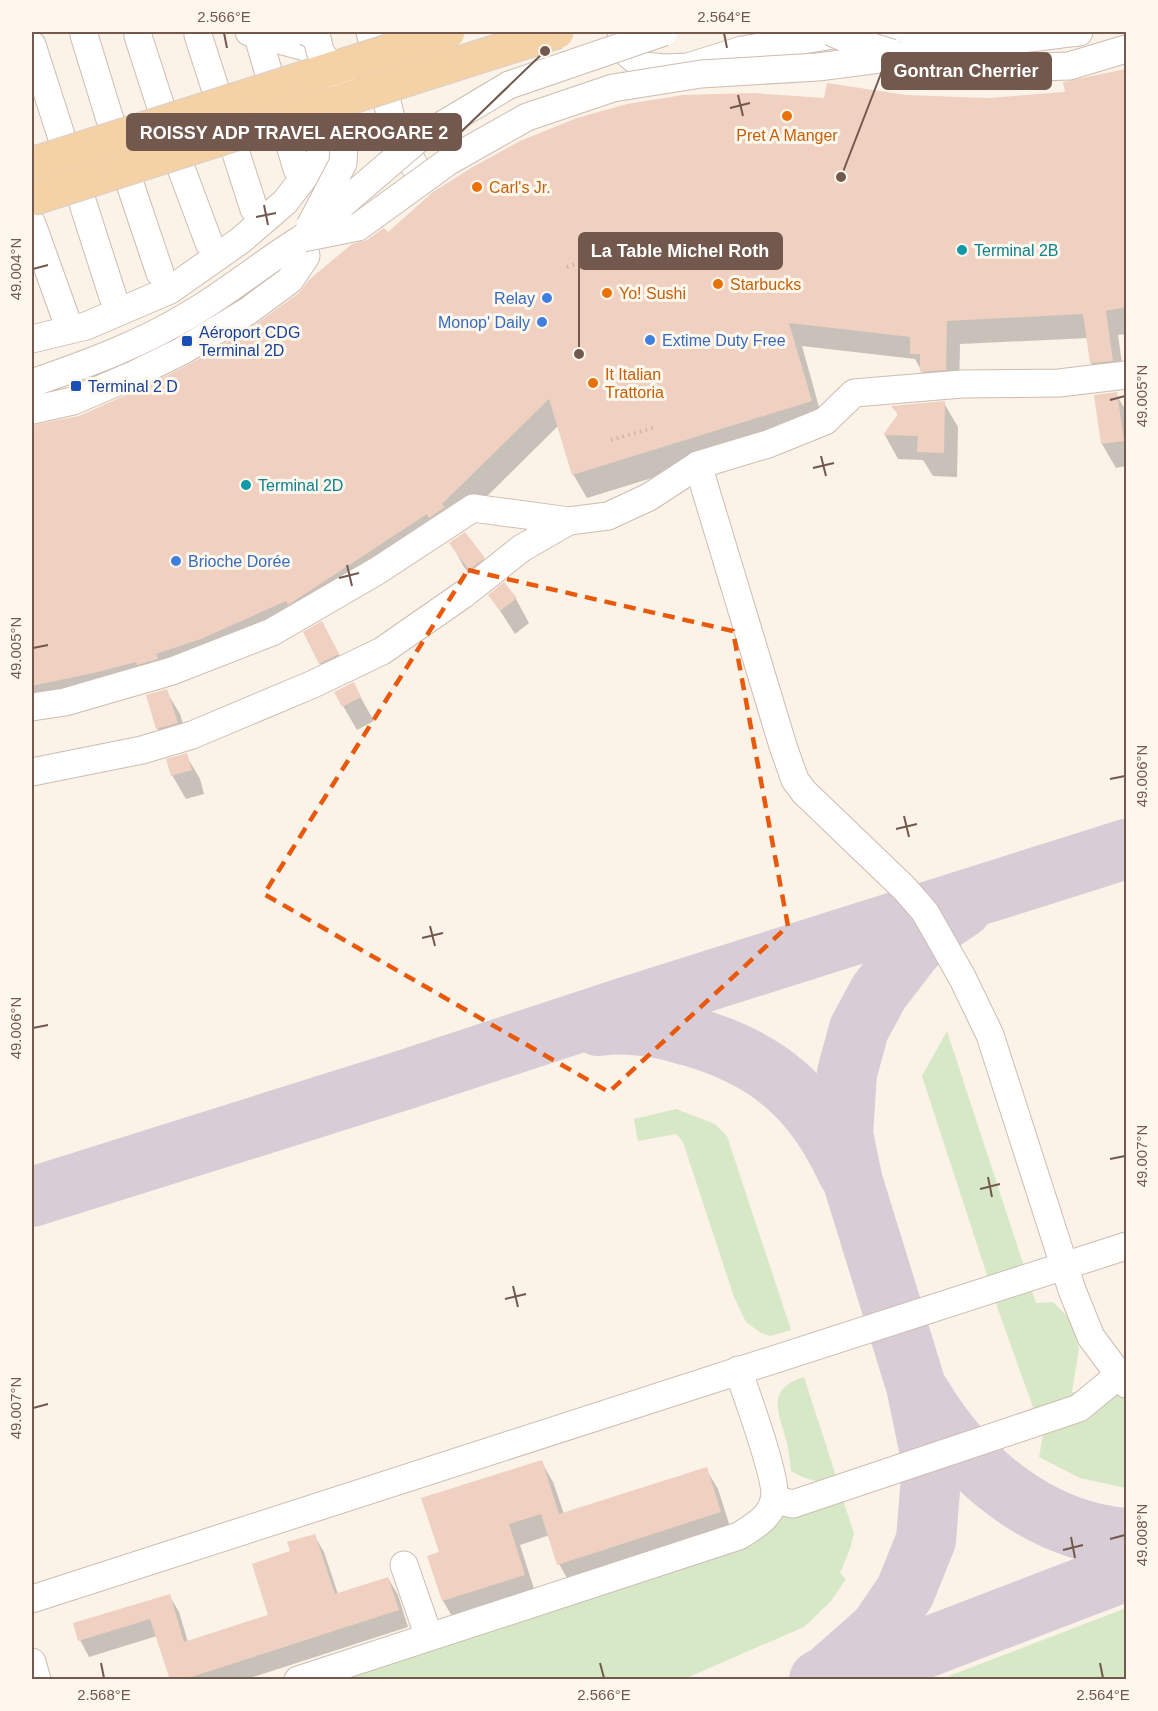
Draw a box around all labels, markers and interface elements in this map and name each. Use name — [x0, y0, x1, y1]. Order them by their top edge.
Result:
text: 2.566°E — [197, 8, 251, 25]
text: 2.564°E — [697, 8, 751, 25]
callout: Gontran Cherrier — [882, 53, 1051, 89]
text: Gontran Cherrier — [893, 61, 1039, 81]
marker: Pret A Manger — [780, 109, 794, 123]
callout: ROISSY ADP TRAVEL AEROGARE 2 — [127, 114, 461, 150]
text: ROISSY ADP TRAVEL AEROGARE 2 — [140, 123, 448, 143]
place label: Pret A Manger — [736, 127, 838, 144]
place label: Carl's Jr. — [489, 179, 551, 196]
marker: Carl's Jr. — [470, 180, 484, 194]
callout: La Table Michel Roth — [579, 233, 782, 269]
text: 49.004°N — [7, 238, 24, 300]
text: La Table Michel Roth — [591, 241, 769, 261]
place label: Terminal 2B — [974, 242, 1058, 259]
marker: Terminal 2B — [955, 243, 969, 257]
place label: Starbucks — [730, 276, 801, 293]
marker: Starbucks — [711, 277, 725, 291]
place label: Yo! Sushi — [619, 285, 686, 302]
marker: Yo! Sushi — [600, 286, 614, 300]
place label: Relay — [494, 290, 535, 307]
marker: Relay — [540, 291, 554, 305]
place label: Monop' Daily — [438, 314, 530, 331]
marker: Monop' Daily — [535, 315, 549, 329]
place label: Aéroport CDG Terminal 2D — [199, 324, 300, 359]
place label: Extime Duty Free — [662, 332, 786, 349]
marker: Extime Duty Free — [643, 333, 657, 347]
marker: Aéroport CDG Terminal 2D — [180, 334, 194, 348]
text: 49.005°N — [1133, 365, 1150, 427]
place label: It Italian Trattoria — [605, 366, 664, 401]
marker: It Italian Trattoria — [586, 376, 600, 390]
place label: Terminal 2 D — [88, 378, 178, 395]
marker: Terminal 2 D — [69, 379, 83, 393]
place label: Terminal 2D — [258, 477, 343, 494]
marker: Terminal 2D — [239, 478, 253, 492]
place label: Brioche Dorée — [188, 553, 290, 570]
marker: Brioche Dorée — [169, 554, 183, 568]
text: 49.005°N — [7, 617, 24, 679]
text: 49.006°N — [1133, 745, 1150, 807]
text: 49.006°N — [7, 997, 24, 1059]
text: 49.007°N — [1133, 1125, 1150, 1187]
text: 49.007°N — [7, 1377, 24, 1439]
text: 49.008°N — [1133, 1504, 1150, 1566]
text: 2.568°E — [77, 1686, 131, 1703]
text: 2.566°E — [577, 1686, 631, 1703]
text: 2.564°E — [1076, 1686, 1130, 1703]

